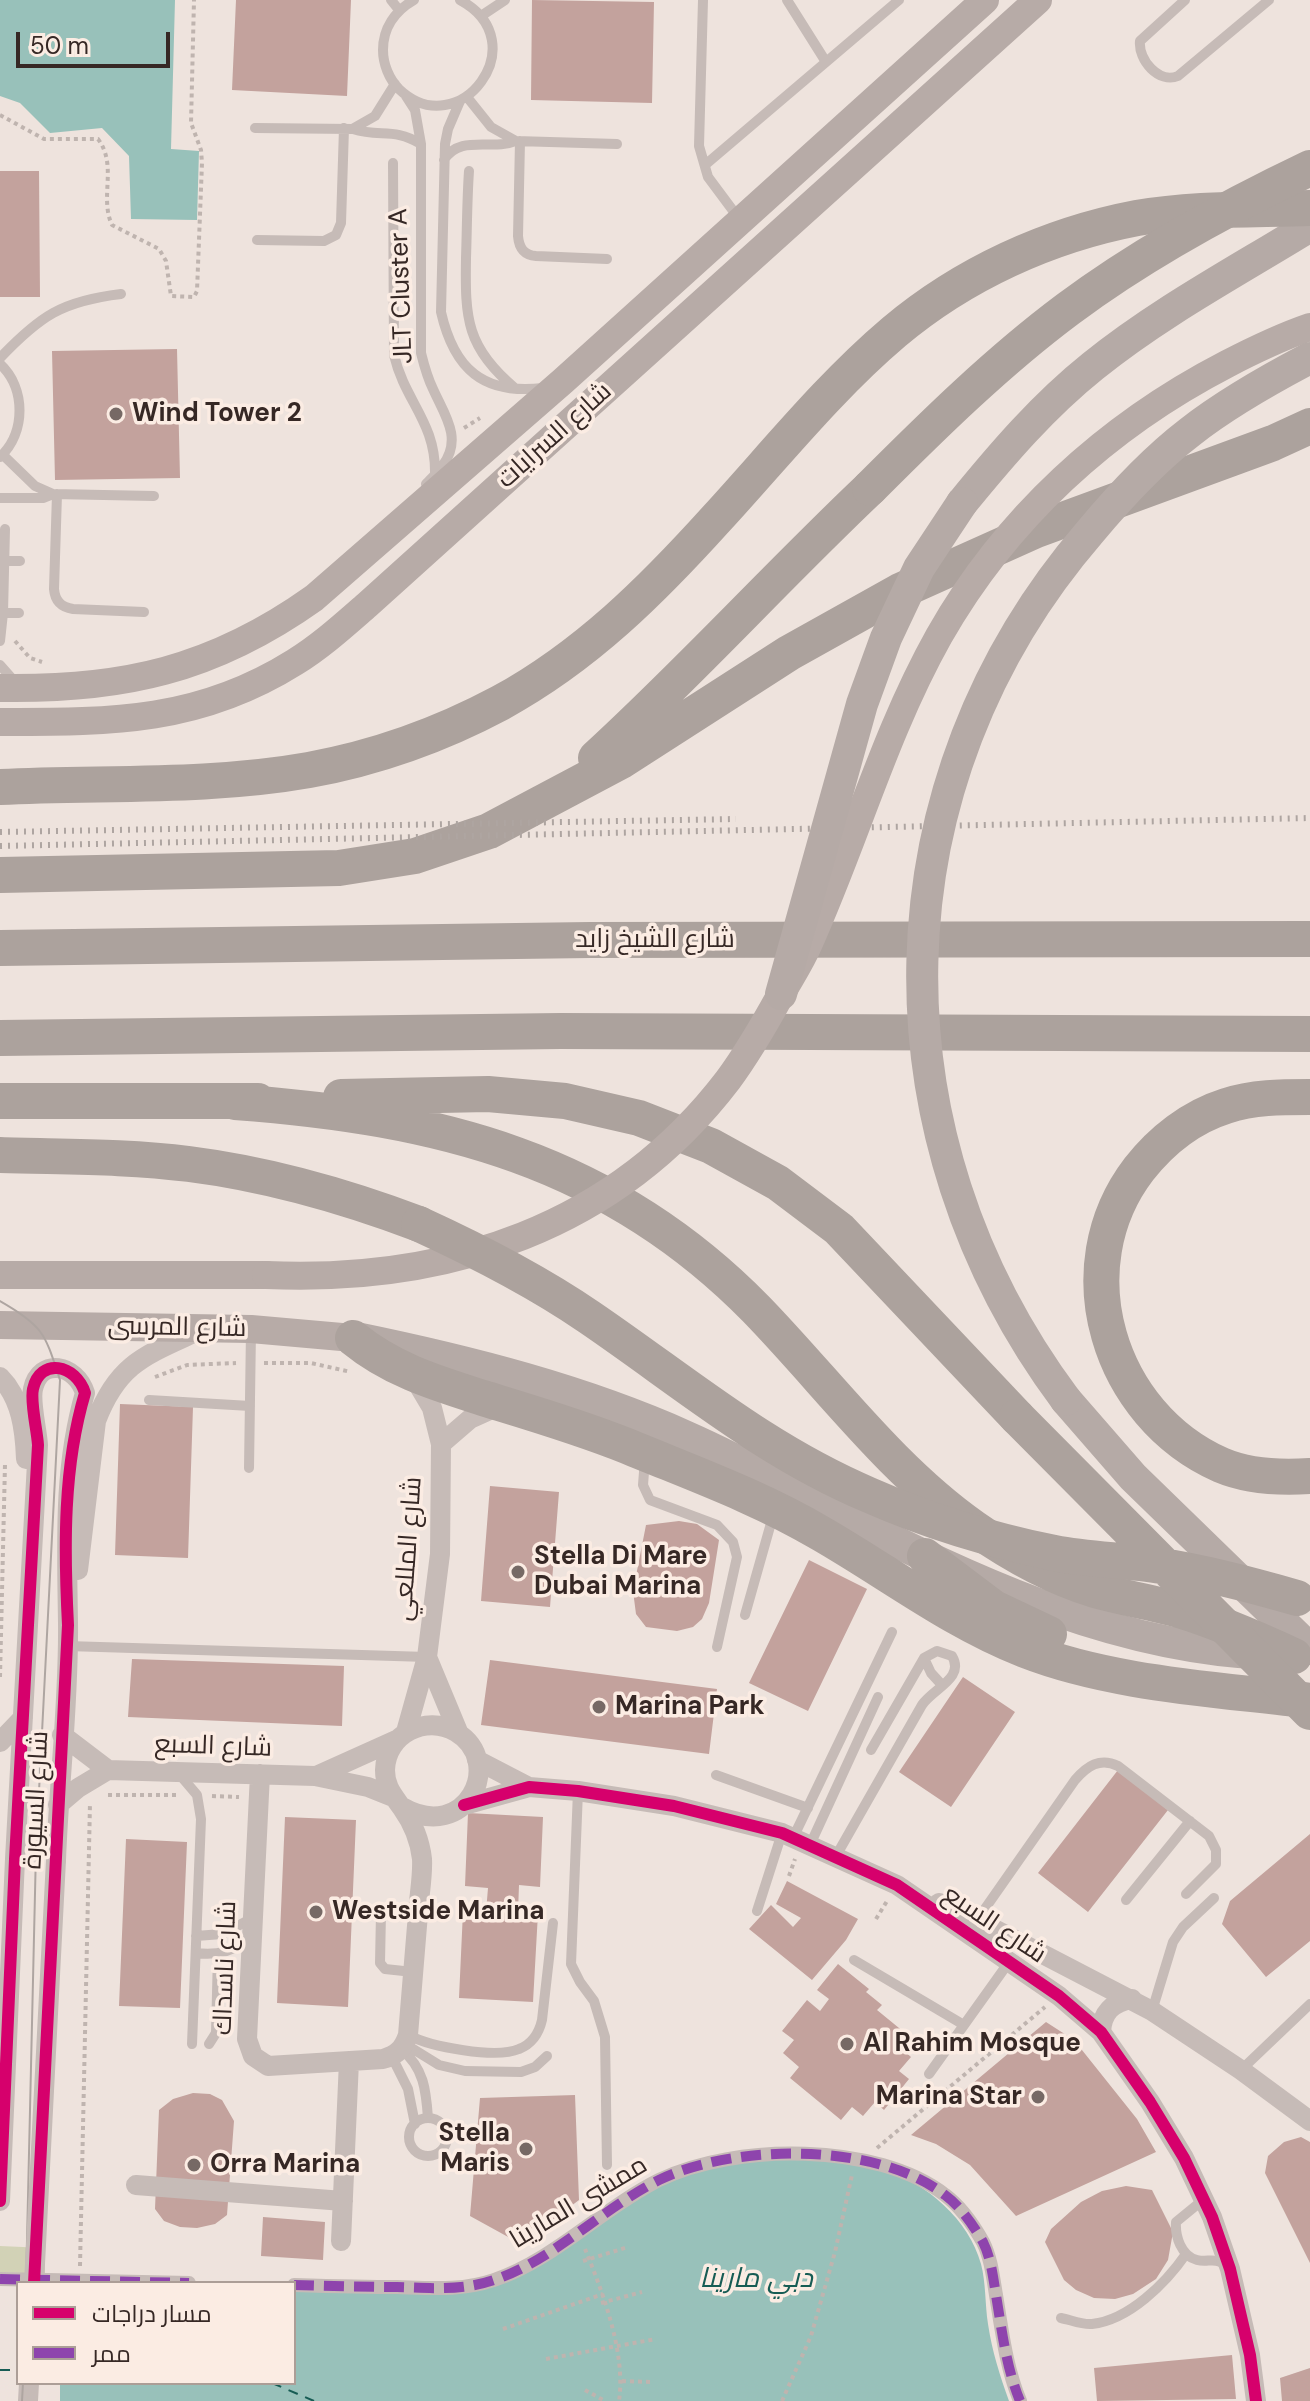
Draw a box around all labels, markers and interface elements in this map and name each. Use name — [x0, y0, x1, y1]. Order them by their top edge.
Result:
scale bar — [20, 16, 174, 66]
text: 50 m — [30, 30, 89, 61]
street label: JLT Cluster A — [384, 208, 420, 364]
street label: شارع السرايات — [491, 376, 619, 496]
place label: Wind Tower 2 — [132, 398, 302, 430]
marker: Wind Tower 2 — [107, 405, 125, 423]
street label: شارع الشيخ زايد — [575, 924, 735, 956]
street label: شارع المرسى — [107, 1311, 247, 1345]
street label: شارع المللعي — [388, 1476, 430, 1622]
place label: Stella Di Mare Dubai Marina — [534, 1541, 707, 1602]
marker: Stella Di Mare Dubai Marina — [509, 1563, 527, 1581]
place label: Marina Park — [615, 1691, 764, 1723]
marker: Marina Park — [590, 1698, 608, 1716]
street label: شارع السبع — [154, 1729, 272, 1765]
street label: شارع السيورة — [18, 1730, 56, 1870]
street label: شارع السبع — [936, 1879, 1052, 1971]
place label: Westside Marina — [332, 1896, 544, 1928]
street label: شارع ناسداك — [208, 1900, 244, 2036]
marker: Westside Marina — [307, 1903, 325, 1921]
place label: Al Rahim Mosque — [863, 2028, 1081, 2060]
marker: Al Rahim Mosque — [838, 2035, 856, 2053]
place label: Marina Star — [876, 2081, 1022, 2113]
marker: Marina Star — [1029, 2088, 1047, 2106]
place label: Stella Maris — [439, 2118, 510, 2180]
marker: Stella Maris — [517, 2140, 535, 2158]
place label: Orra Marina — [210, 2149, 360, 2181]
street label: ممشى المارينا — [505, 2150, 653, 2256]
marker: Orra Marina — [185, 2156, 203, 2174]
water label: دبي مارينا — [699, 2263, 813, 2297]
legend — [16, 2281, 296, 2385]
text: مسار دراجات — [92, 2298, 212, 2329]
text: ممر — [92, 2338, 131, 2369]

